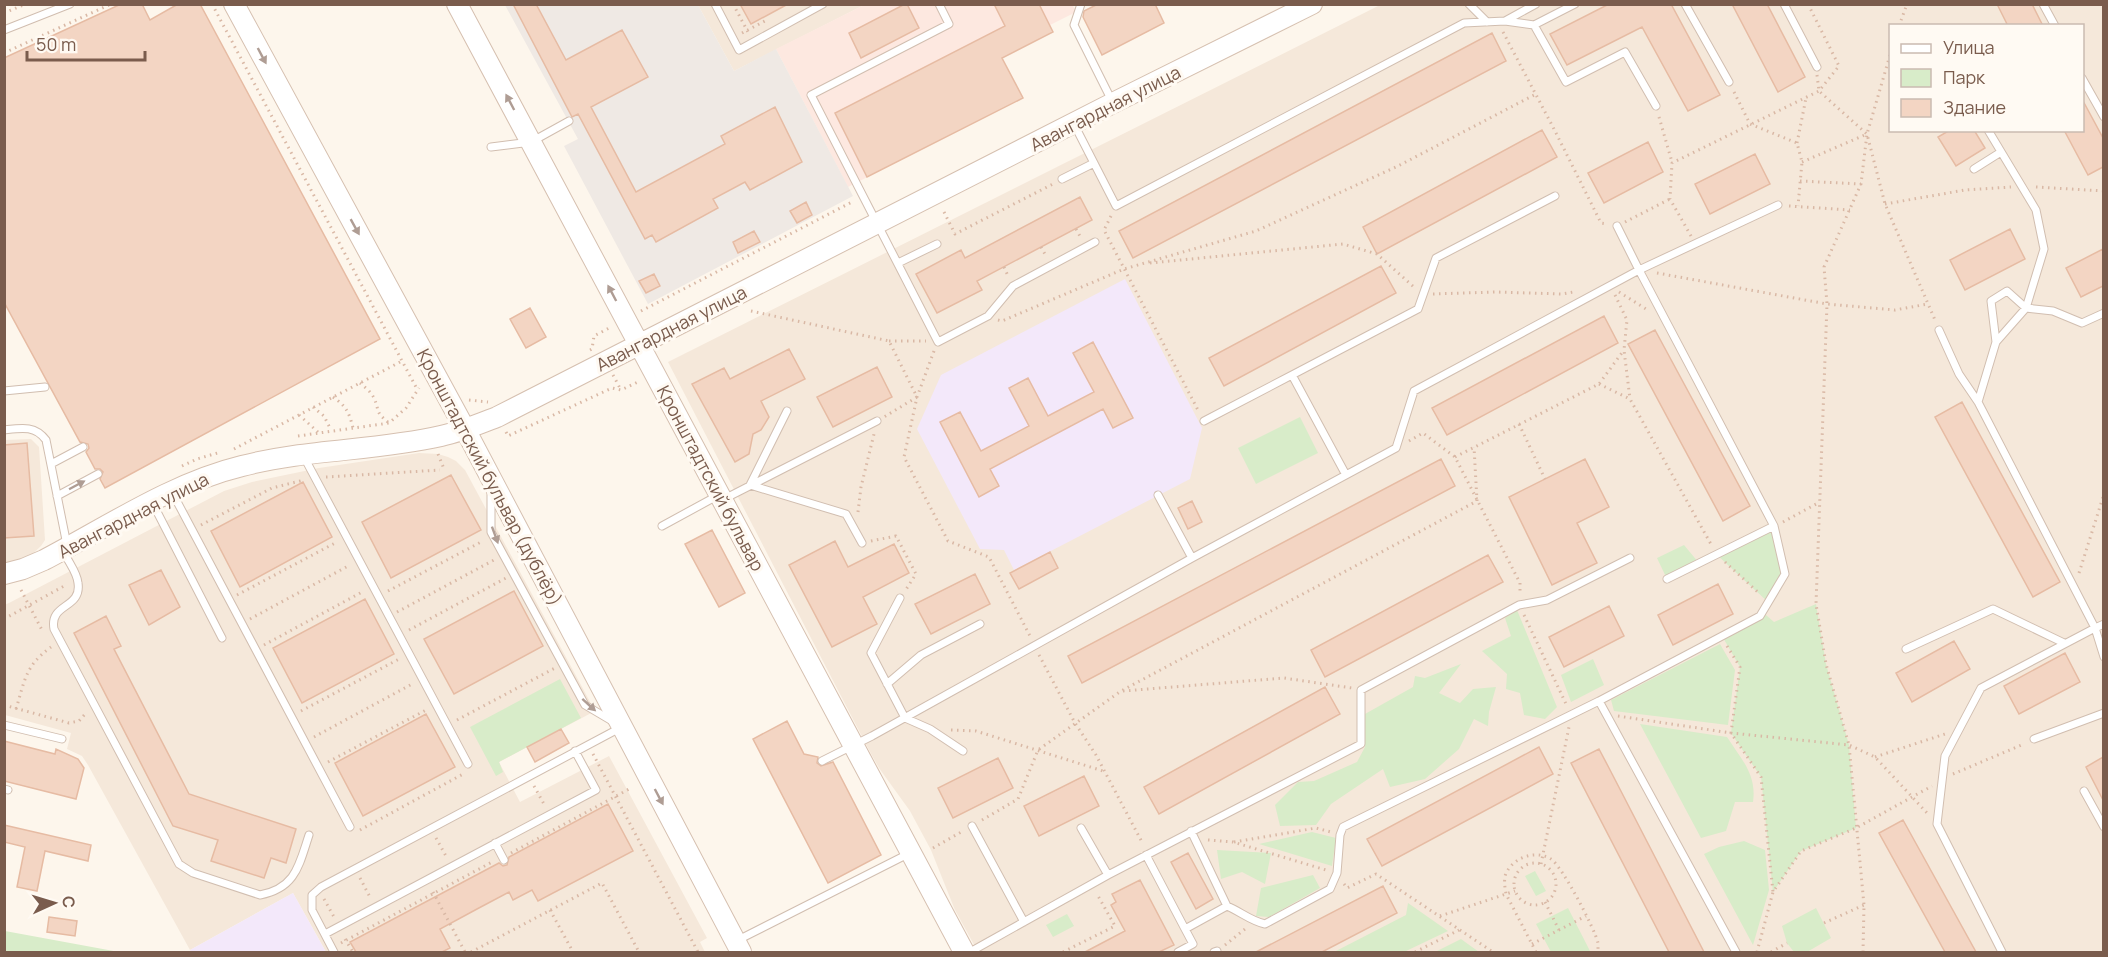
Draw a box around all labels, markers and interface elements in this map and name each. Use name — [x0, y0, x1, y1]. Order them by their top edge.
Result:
scale bar — [27, 24, 146, 62]
legend — [1889, 24, 2084, 132]
text: 50 m — [36, 32, 76, 56]
text: Улица — [1943, 35, 1995, 59]
one-way arrow — [257, 48, 267, 65]
street label: Авангардная улица — [1026, 60, 1184, 156]
text: Парк — [1943, 65, 1986, 89]
one-way arrow — [505, 93, 515, 110]
text: Здание — [1943, 95, 2006, 119]
one-way arrow — [350, 219, 360, 236]
street label: Авангардная улица — [592, 280, 750, 376]
one-way arrow — [607, 284, 617, 301]
street label: Кронштадтский бульвар (дублёр) — [412, 344, 568, 610]
street label: Кронштадтский бульвар — [652, 381, 770, 575]
street label: Авангардная улица — [54, 467, 212, 563]
one-way arrow — [69, 480, 86, 490]
one-way arrow — [490, 527, 500, 545]
one-way arrow — [581, 698, 596, 711]
one-way arrow — [654, 789, 664, 806]
north arrow — [24, 873, 84, 933]
text: С — [58, 895, 80, 909]

